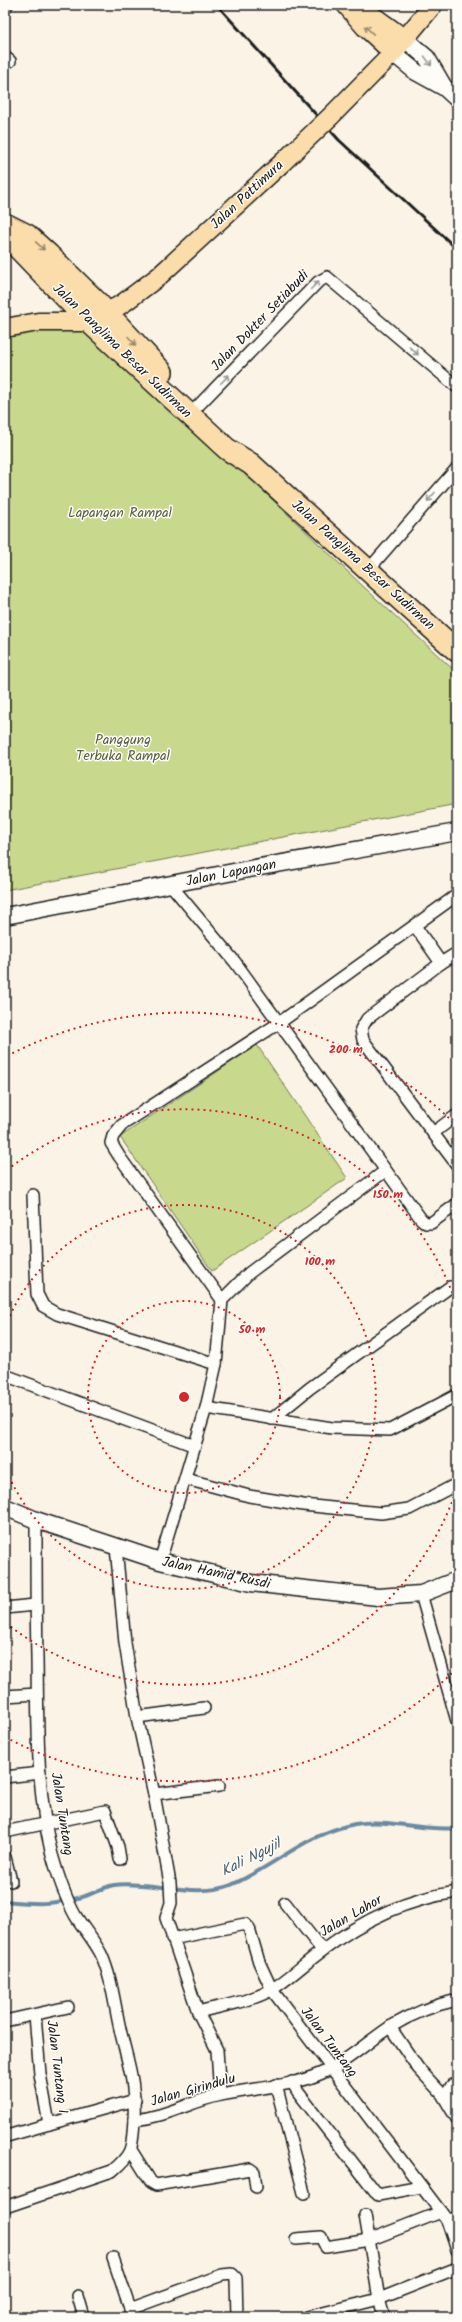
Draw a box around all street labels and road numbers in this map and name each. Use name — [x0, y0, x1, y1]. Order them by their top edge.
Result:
street label: Jalan Pattimura — [205, 155, 289, 235]
street label: Jalan Dokter Setiabudi — [206, 265, 315, 377]
street label: Jalan Panglima Besar Sudirman — [47, 278, 197, 424]
street label: Jalan Panglima Besar Sudirman — [286, 494, 440, 636]
street label: Jalan Lapangan — [184, 853, 278, 893]
street label: Jalan Hamid Rusdi — [160, 1551, 273, 1595]
street label: Jalan Tuntang — [45, 1771, 79, 1857]
street label: Jalan Lahor — [316, 1889, 388, 1943]
street label: Jalan Tuntang — [295, 2002, 363, 2082]
street label: Jalan Tuntang I — [40, 2019, 74, 2115]
street label: Jalan Girindulu — [148, 2067, 238, 2113]

